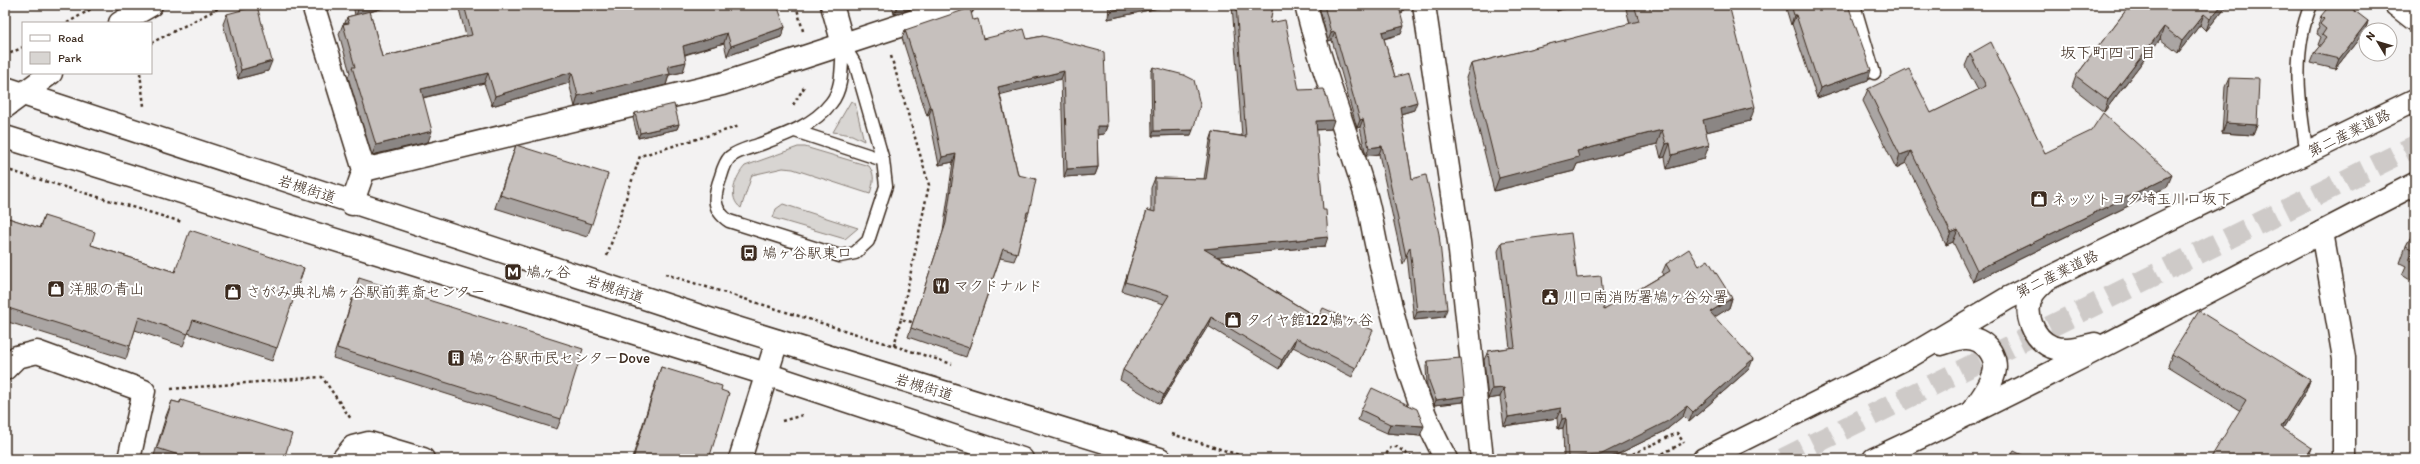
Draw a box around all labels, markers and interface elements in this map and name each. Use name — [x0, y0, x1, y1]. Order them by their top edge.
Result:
legend — [22, 22, 152, 74]
north arrow — [2358, 22, 2398, 62]
text: N — [2363, 29, 2378, 43]
text: Road — [58, 31, 84, 45]
district label: 坂下町四丁目 — [2060, 43, 2156, 62]
text: Park — [58, 51, 82, 65]
street label: 第二産業道路 — [2305, 105, 2393, 161]
street label: 岩槻街道 — [276, 171, 338, 207]
shop icon: ネッツトヨタ埼玉川口坂下 — [2029, 189, 2049, 209]
place label: ネッツトヨタ埼玉川口坂下 — [2052, 190, 2231, 208]
bus stop icon: 鳩ヶ谷駅東口 — [739, 243, 759, 263]
place label: 鳩ヶ谷駅東口 — [762, 244, 852, 262]
street label: 第二産業道路 — [2013, 246, 2101, 302]
metro station icon: 鳩ヶ谷 — [503, 262, 523, 282]
place label: 鳩ヶ谷 — [526, 263, 571, 281]
street label: 岩槻街道 — [584, 271, 646, 307]
restaurant icon: マクドナルド — [931, 276, 951, 296]
place label: マクドナルド — [954, 277, 1043, 295]
shop icon: 洋服の青山 — [46, 279, 66, 299]
place label: 洋服の青山 — [69, 280, 144, 298]
shop icon: さがみ典礼鳩ヶ谷駅前葬斎センター — [223, 282, 243, 302]
place label: さがみ典礼鳩ヶ谷駅前葬斎センター — [246, 283, 485, 301]
public building icon: 川口南消防署鳩ヶ谷分署 — [1540, 287, 1560, 307]
place label: 川口南消防署鳩ヶ谷分署 — [1563, 288, 1728, 306]
shop icon: タイヤ館122鳩ヶ谷 — [1223, 310, 1243, 330]
place label: タイヤ館122鳩ヶ谷 — [1246, 311, 1373, 329]
building icon: 鳩ヶ谷駅市民センターDove — [446, 348, 466, 368]
place label: 鳩ヶ谷駅市民センターDove — [469, 349, 650, 367]
street label: 岩槻街道 — [893, 370, 955, 404]

